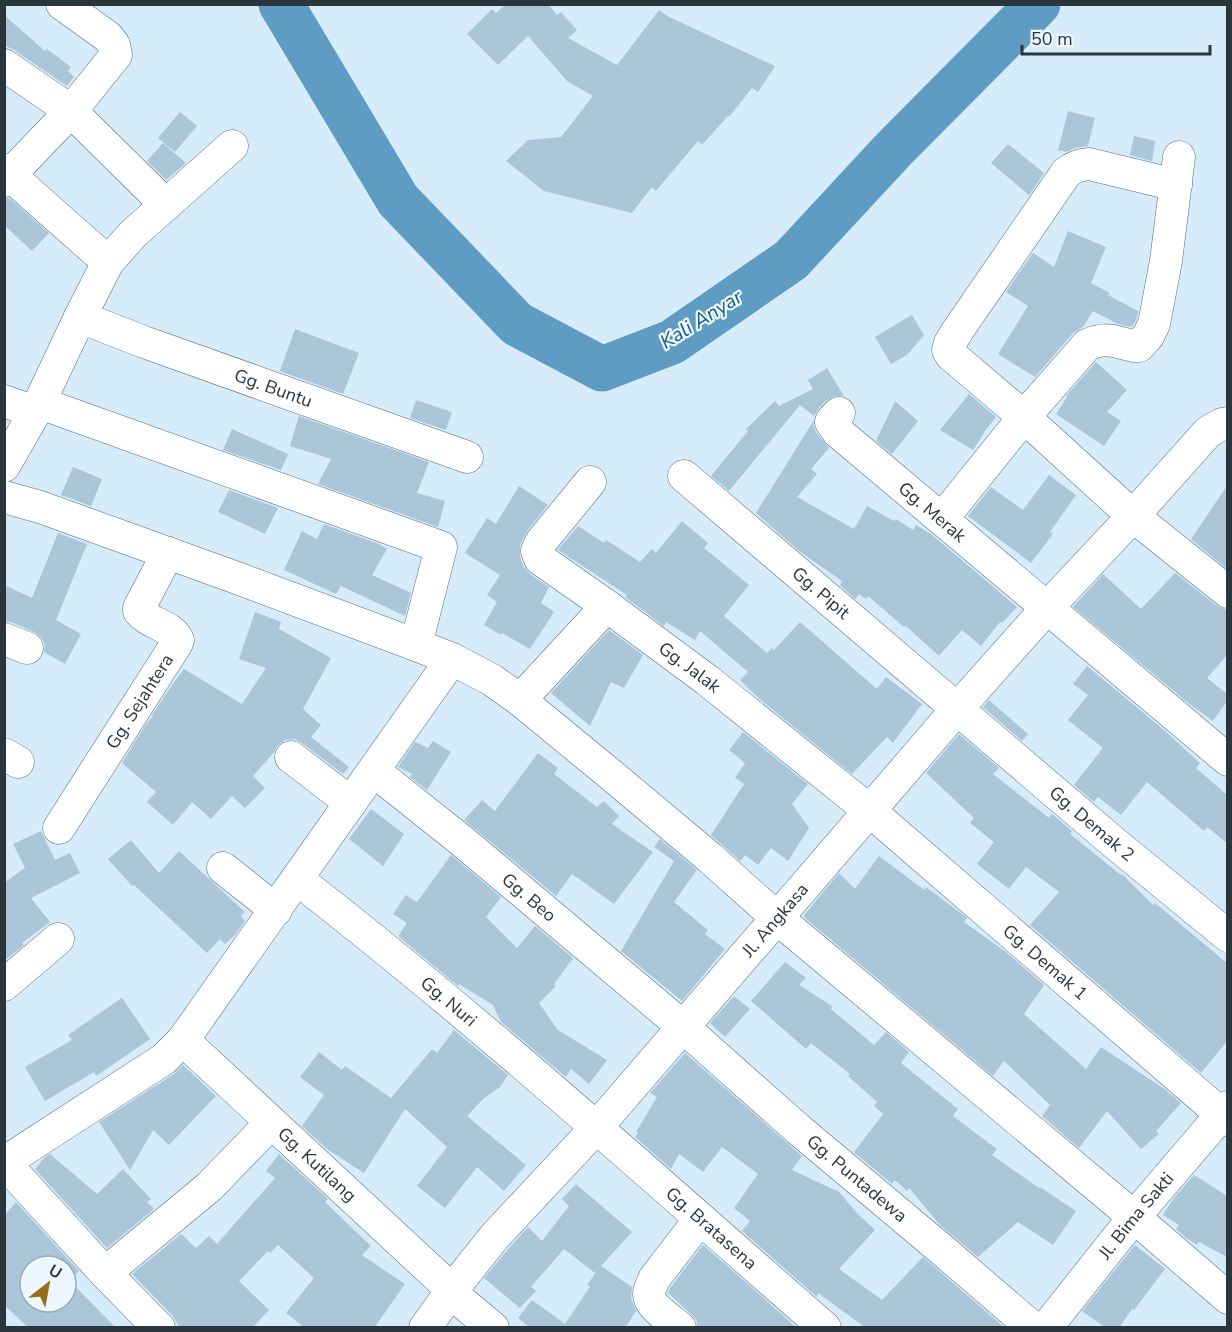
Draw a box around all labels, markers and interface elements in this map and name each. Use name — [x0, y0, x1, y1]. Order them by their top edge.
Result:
scale bar — [1022, 18, 1210, 56]
text: 50 m — [1031, 27, 1073, 51]
water label: Kali Anyar — [655, 283, 748, 355]
street label: Gg. Buntu — [231, 363, 316, 413]
street label: Gg. Merak — [893, 476, 972, 548]
street label: Gg. Pipit — [787, 561, 856, 625]
street label: Gg. Jalak — [654, 636, 726, 699]
street label: Gg. Sejahtera — [100, 649, 179, 754]
street label: Gg. Demak 2 — [1044, 781, 1140, 867]
street label: Gg. Beo — [497, 868, 561, 927]
street label: Jl. Angkasa — [736, 878, 814, 963]
street label: Gg. Demak 1 — [998, 919, 1093, 1006]
street label: Gg. Nuri — [416, 971, 482, 1032]
street label: Gg. Kutilang — [272, 1122, 362, 1207]
street label: Gg. Puntadewa — [802, 1129, 912, 1228]
street label: Jl. Bima Sakti — [1093, 1167, 1179, 1265]
street label: Gg. Bratasena — [661, 1181, 762, 1275]
north arrow — [18, 1254, 78, 1314]
text: U — [44, 1260, 66, 1284]

